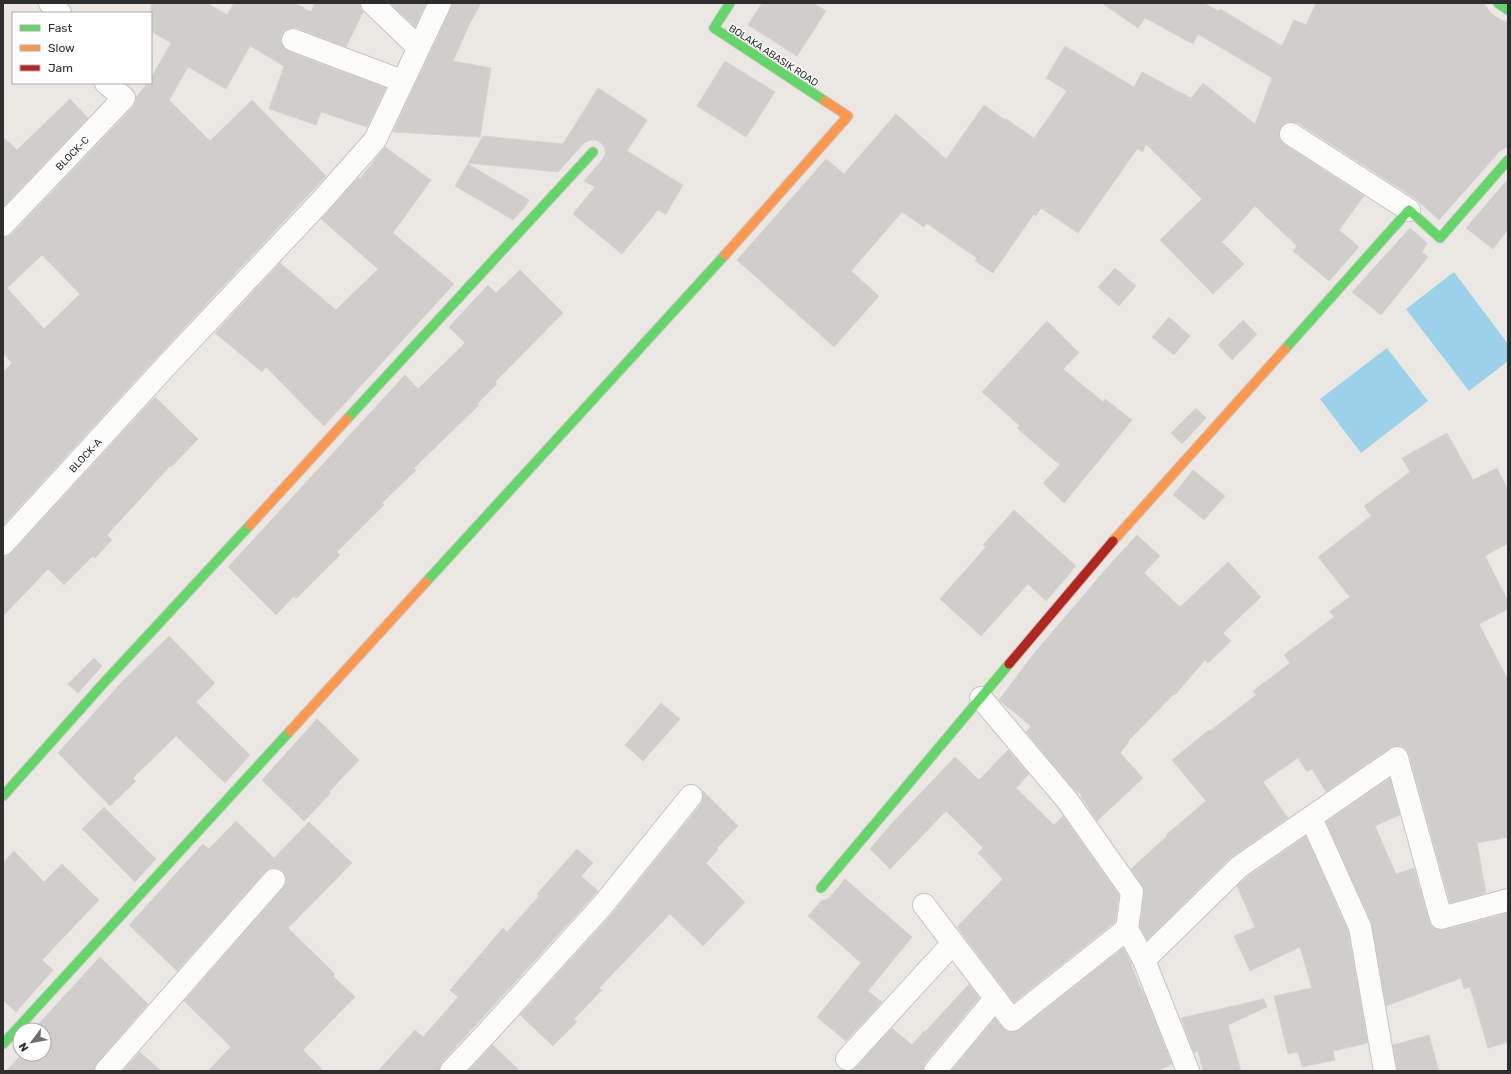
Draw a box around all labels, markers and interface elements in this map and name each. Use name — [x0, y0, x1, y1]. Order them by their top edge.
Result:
legend — [12, 12, 152, 84]
text: Fast — [48, 21, 72, 35]
street label: BOLAKA ABASIK ROAD — [726, 22, 821, 89]
text: Slow — [48, 41, 75, 55]
text: Jam — [48, 61, 73, 75]
street label: BLOCK-C — [54, 134, 92, 173]
street label: BLOCK-A — [67, 436, 105, 475]
north arrow — [12, 1022, 52, 1062]
text: N — [16, 1040, 32, 1054]

